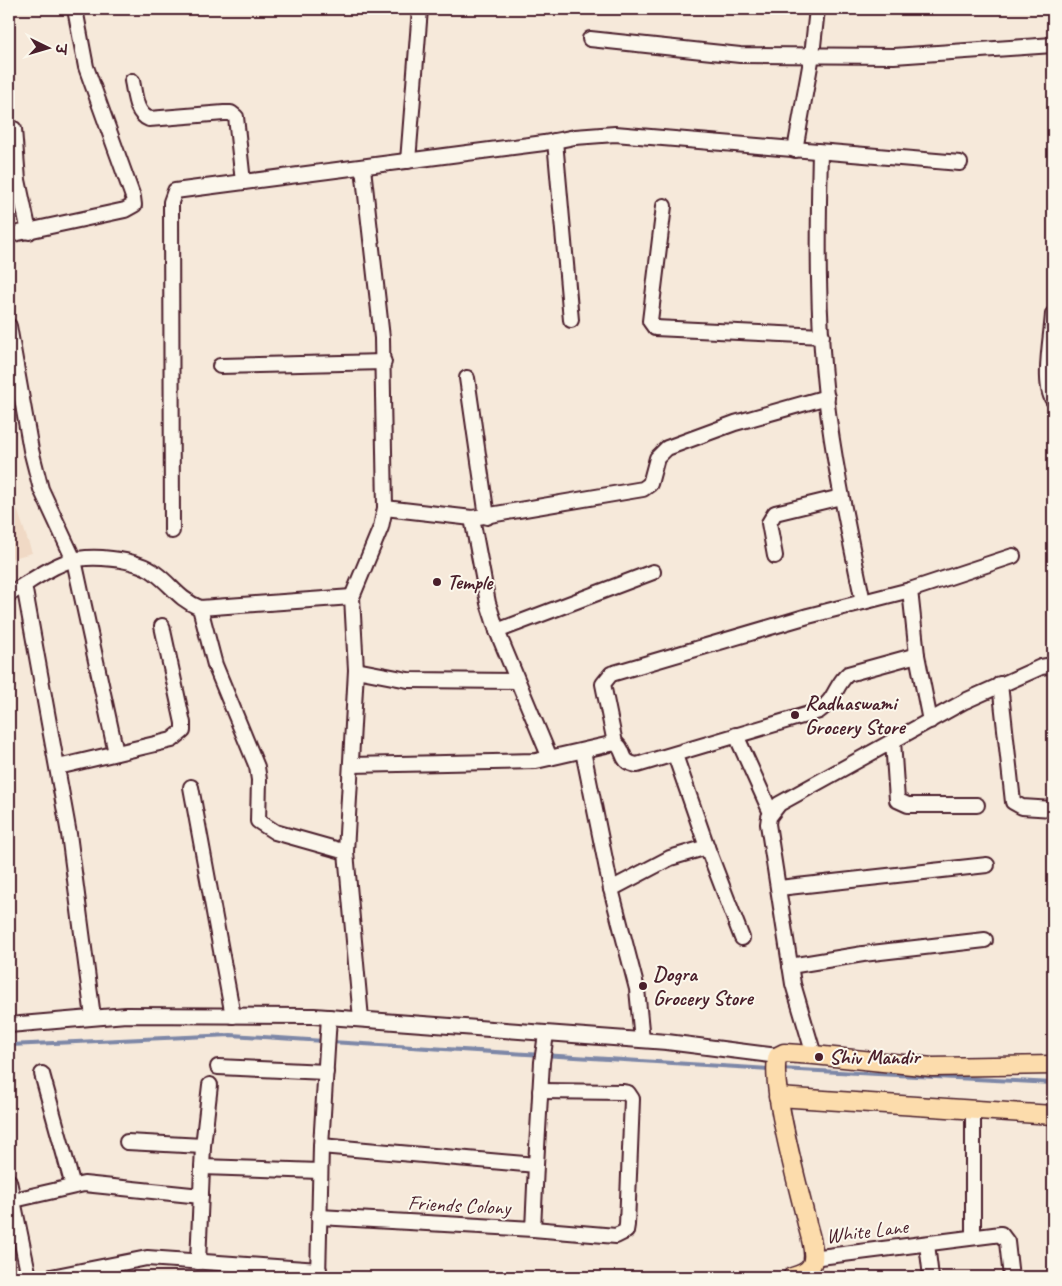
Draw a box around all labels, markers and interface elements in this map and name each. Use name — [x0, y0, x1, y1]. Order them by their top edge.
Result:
north arrow — [22, 22, 72, 72]
text: उ — [51, 42, 70, 56]
place label: Temple — [447, 569, 494, 595]
marker: Temple — [431, 576, 443, 588]
place label: Radhaswami Grocery Store — [805, 690, 906, 740]
marker: Radhaswami Grocery Store — [789, 709, 801, 721]
place label: Dogra Grocery Store — [653, 961, 754, 1011]
marker: Dogra Grocery Store — [637, 980, 649, 992]
place label: Shiv Mandir — [829, 1044, 922, 1070]
marker: Shiv Mandir — [813, 1051, 825, 1063]
street label: Friends Colony — [407, 1189, 513, 1221]
street label: White Lane — [825, 1213, 911, 1249]

